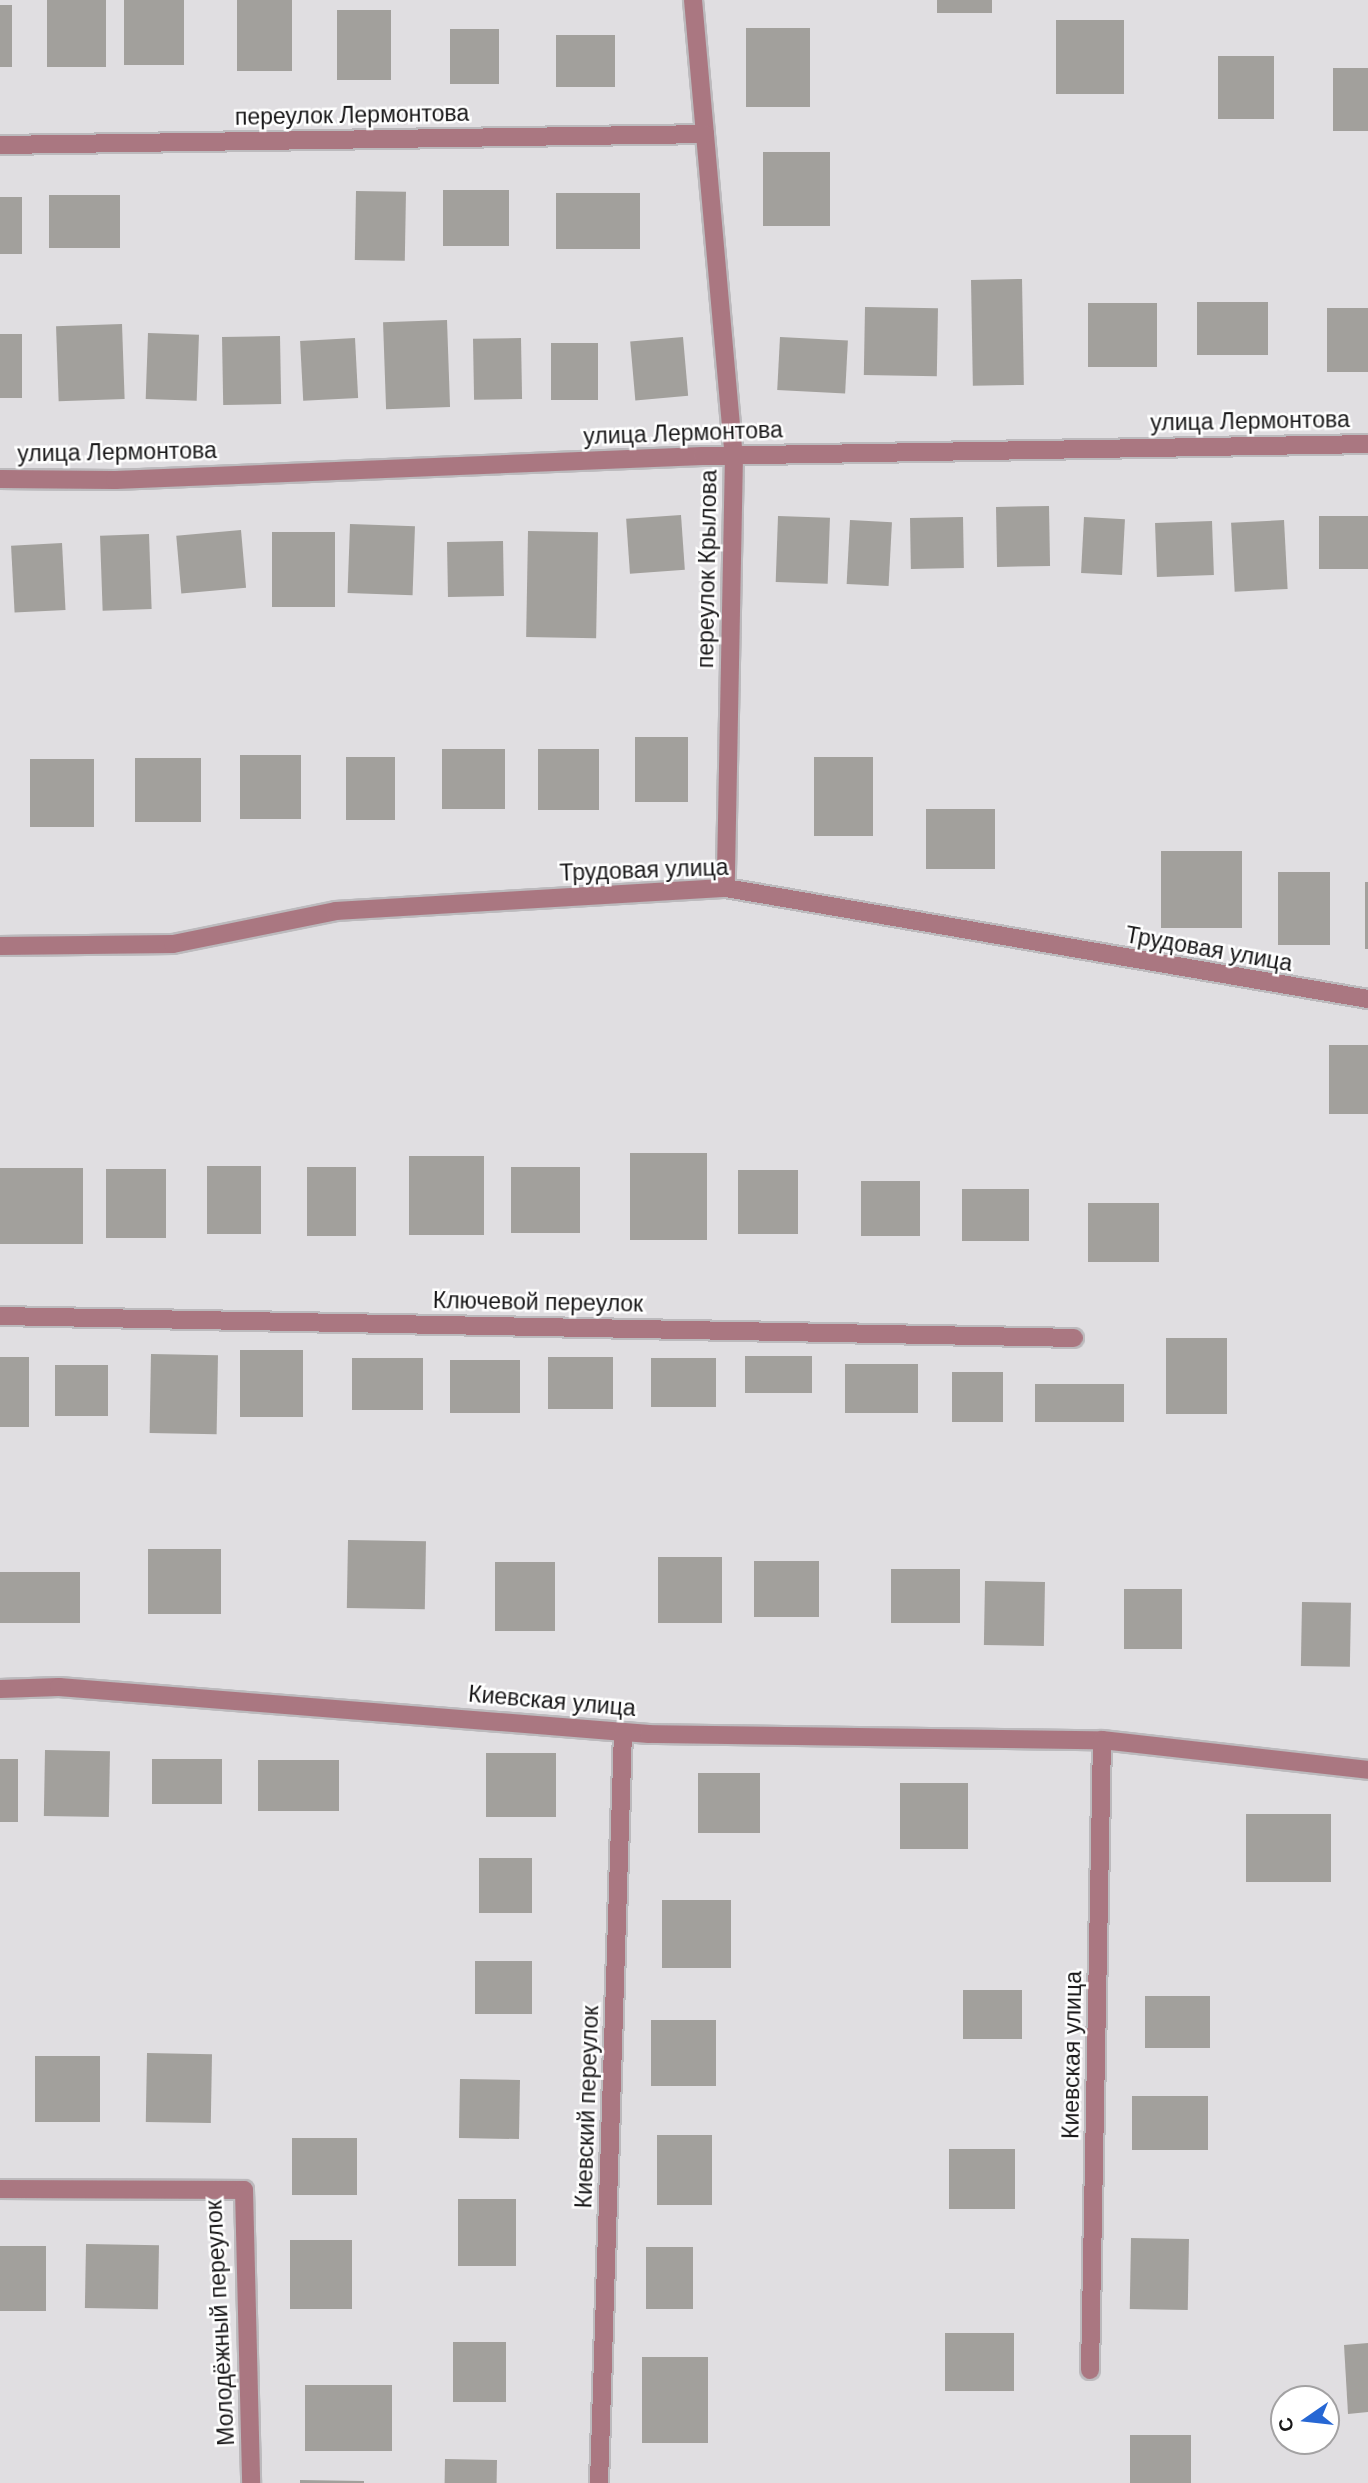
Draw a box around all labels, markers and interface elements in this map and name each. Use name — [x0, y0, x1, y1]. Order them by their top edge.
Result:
street label: переулок Лермонтова — [235, 99, 469, 131]
street label: улица Лермонтова — [1150, 405, 1350, 437]
street label: улица Лермонтова — [583, 416, 783, 450]
street label: улица Лермонтова — [17, 436, 217, 468]
street label: переулок Крылова — [691, 470, 723, 668]
street label: Трудовая улица — [559, 853, 729, 887]
street label: Трудовая улица — [1123, 921, 1295, 977]
street label: Ключевой переулок — [433, 1286, 643, 1318]
street label: Киевская улица — [467, 1680, 637, 1722]
street label: Киевская улица — [1057, 1971, 1087, 2139]
street label: Киевский переулок — [570, 2005, 604, 2209]
street label: Молодёжный переулок — [200, 2200, 240, 2446]
north arrow — [1270, 2385, 1340, 2455]
text: С — [1274, 2416, 1298, 2434]

